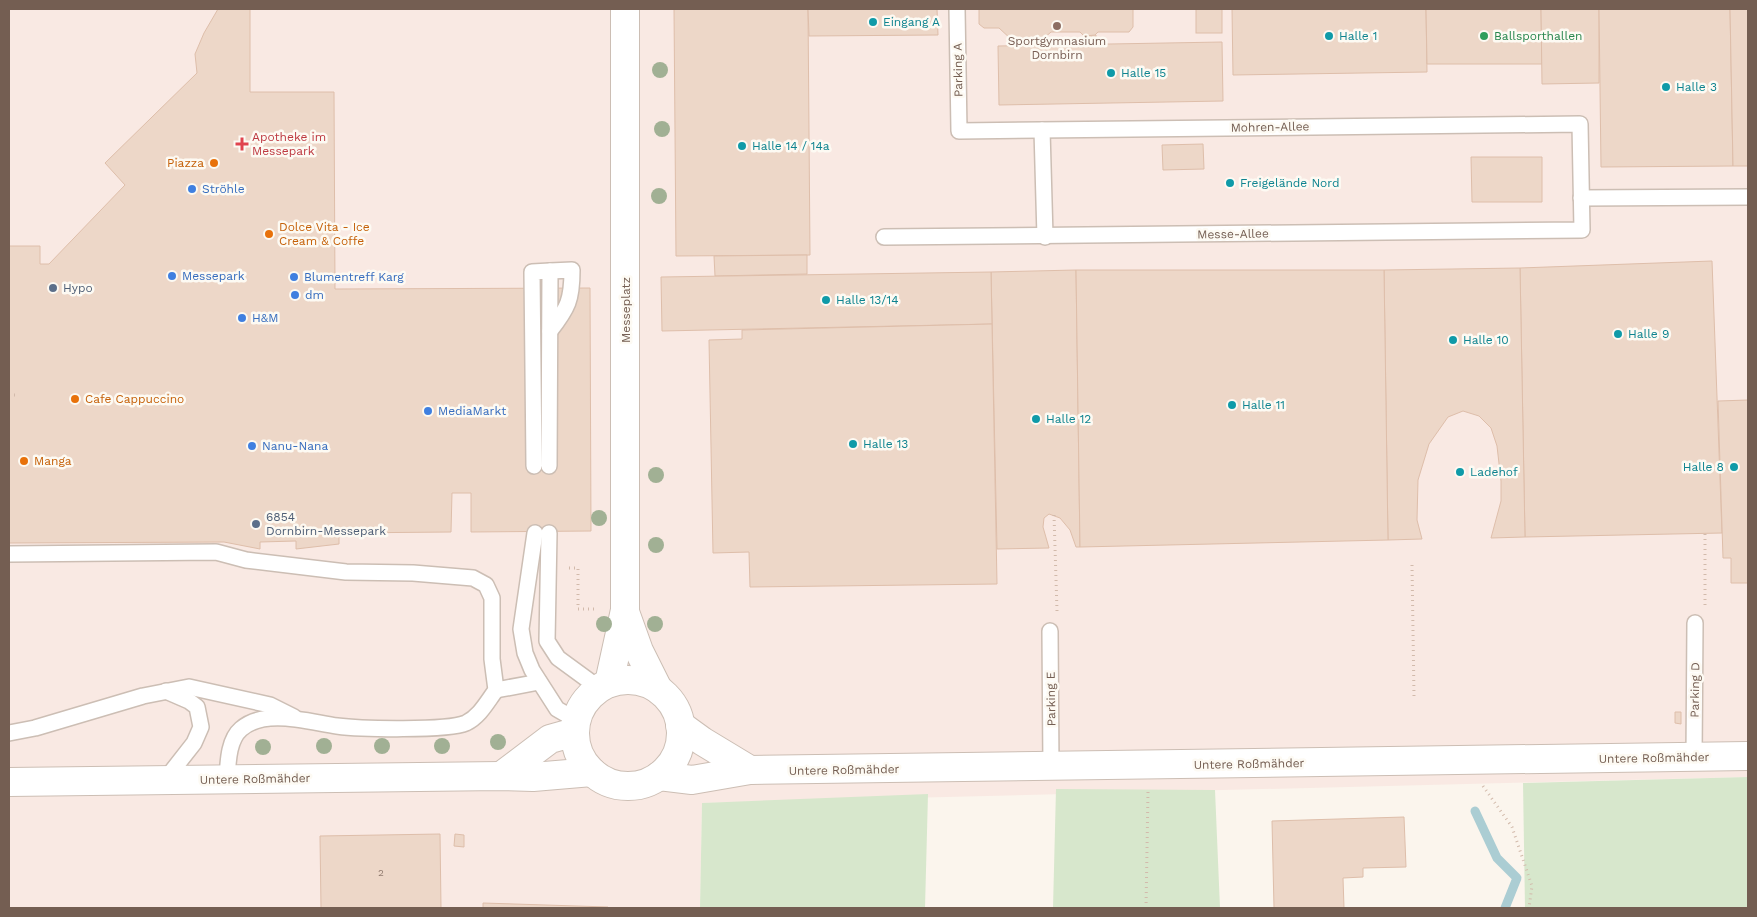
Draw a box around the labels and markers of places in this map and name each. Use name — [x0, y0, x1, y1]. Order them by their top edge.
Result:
place label: Eingang A — [883, 15, 940, 29]
marker: Eingang A — [867, 16, 879, 28]
marker: Sportgymnasium Dornbirn — [1051, 20, 1063, 32]
place label: Halle 1 — [1339, 29, 1377, 43]
place label: Ballsporthallen — [1494, 29, 1583, 43]
marker: Halle 1 — [1323, 30, 1335, 42]
marker: Ballsporthallen — [1478, 30, 1490, 42]
place label: Sportgymnasium Dornbirn — [1008, 34, 1106, 62]
place label: Halle 15 — [1121, 66, 1166, 80]
marker: Halle 15 — [1105, 67, 1117, 79]
place label: Halle 3 — [1676, 80, 1717, 94]
marker: Halle 3 — [1660, 81, 1672, 93]
place label: Apotheke im Messepark — [252, 130, 326, 158]
marker: Apotheke im Messepark — [236, 138, 248, 150]
place label: Halle 14 / 14a — [752, 139, 830, 153]
marker: Halle 14 / 14a — [736, 140, 748, 152]
place label: Piazza — [167, 156, 204, 170]
marker: Piazza — [208, 157, 220, 169]
place label: Freigelände Nord — [1240, 176, 1340, 190]
marker: Freigelände Nord — [1224, 177, 1236, 189]
place label: Ströhle — [202, 182, 245, 196]
marker: Ströhle — [186, 183, 198, 195]
place label: Dolce Vita - Ice Cream & Coffe — [279, 220, 370, 248]
marker: Dolce Vita - Ice Cream & Coffe — [263, 228, 275, 240]
place label: Messepark — [182, 269, 245, 283]
marker: Messepark — [166, 270, 178, 282]
place label: Blumentreff Karg — [304, 270, 404, 284]
marker: Blumentreff Karg — [288, 271, 300, 283]
place label: Hypo — [63, 281, 93, 295]
marker: Hypo — [47, 282, 59, 294]
place label: dm — [305, 288, 324, 302]
marker: dm — [289, 289, 301, 301]
place label: Halle 13/14 — [836, 293, 899, 307]
marker: Halle 13/14 — [820, 294, 832, 306]
place label: H&M — [252, 311, 279, 325]
marker: H&M — [236, 312, 248, 324]
place label: Halle 9 — [1628, 327, 1669, 341]
marker: Halle 9 — [1612, 328, 1624, 340]
place label: Halle 10 — [1463, 333, 1509, 347]
marker: Halle 10 — [1447, 334, 1459, 346]
place label: Cafe Cappuccino — [85, 392, 184, 406]
marker: Cafe Cappuccino — [69, 393, 81, 405]
place label: Halle 11 — [1242, 398, 1285, 412]
marker: Halle 11 — [1226, 399, 1238, 411]
place label: MediaMarkt — [438, 404, 506, 418]
marker: MediaMarkt — [422, 405, 434, 417]
place label: Halle 12 — [1046, 412, 1091, 426]
marker: Halle 12 — [1030, 413, 1042, 425]
place label: Halle 13 — [863, 437, 908, 451]
marker: Halle 13 — [847, 438, 859, 450]
place label: Nanu-Nana — [262, 439, 328, 453]
marker: Nanu-Nana — [246, 440, 258, 452]
place label: Manga — [34, 454, 72, 468]
marker: Manga — [18, 455, 30, 467]
place label: Halle 8 — [1683, 460, 1724, 474]
marker: Halle 8 — [1728, 461, 1740, 473]
place label: Ladehof — [1470, 465, 1518, 479]
marker: Ladehof — [1454, 466, 1466, 478]
place label: 6854 Dornbirn-Messepark — [266, 510, 386, 538]
marker: 6854 Dornbirn-Messepark — [250, 518, 262, 530]

